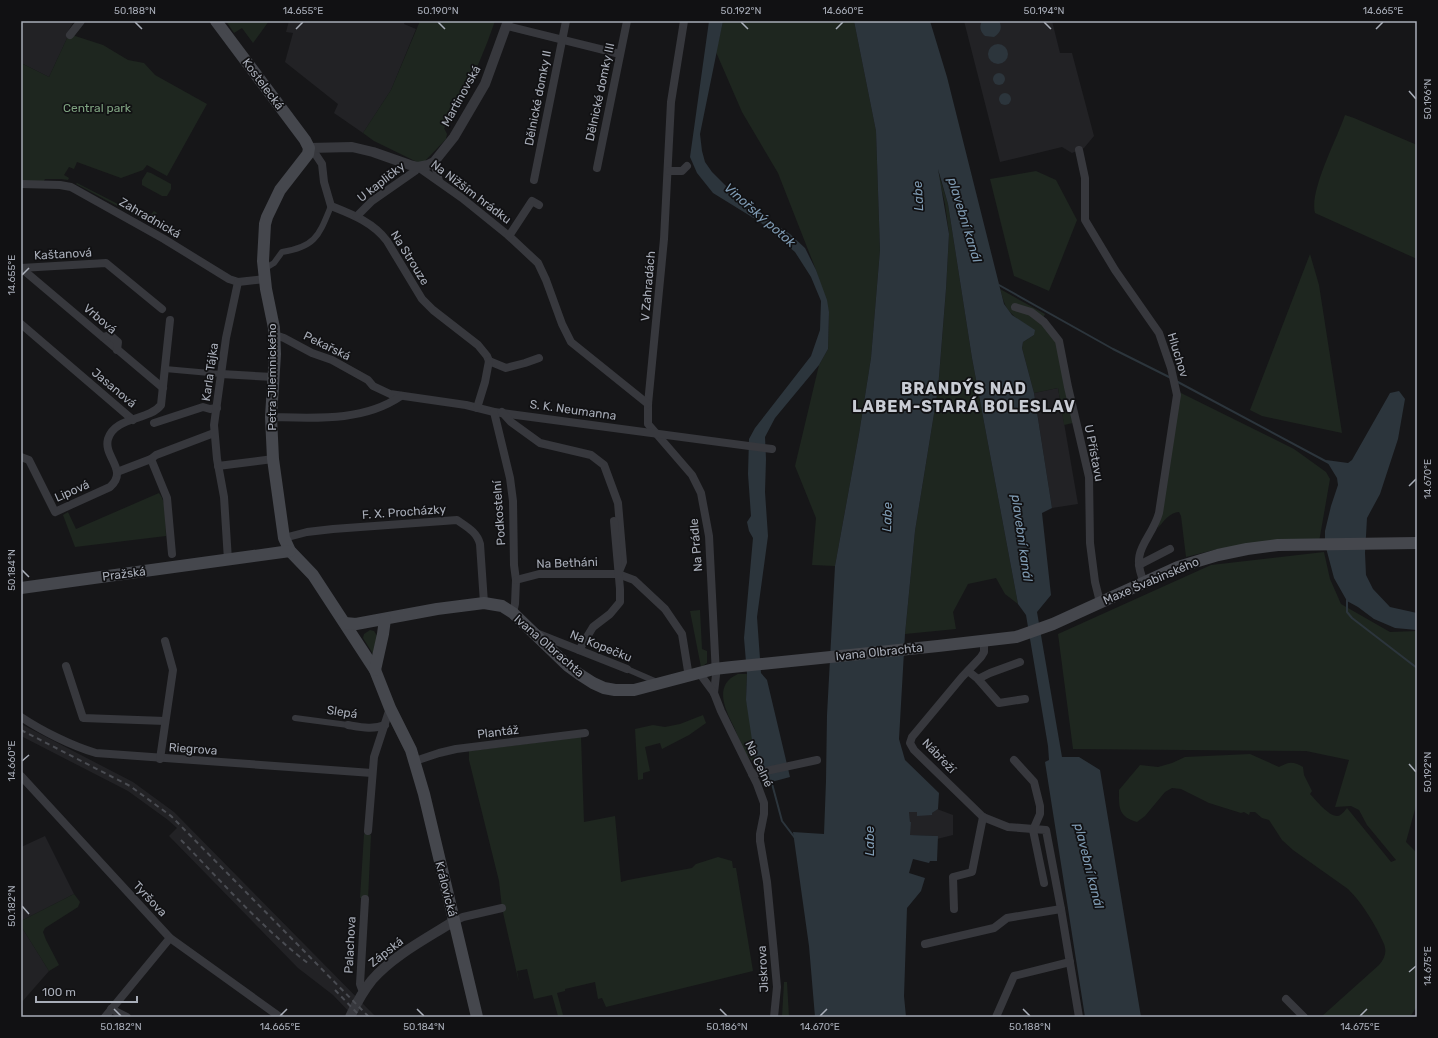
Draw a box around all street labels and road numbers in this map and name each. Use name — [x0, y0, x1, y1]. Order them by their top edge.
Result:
street label: Dělnické domky III — [583, 42, 617, 142]
street label: Dělnické domky II — [522, 49, 554, 147]
street label: Kostelecká — [239, 56, 287, 112]
street label: Martinovská — [439, 63, 483, 129]
street label: Na Nižším hrádku — [428, 157, 514, 227]
street label: U kapličky — [354, 159, 408, 205]
street label: Zahradnická — [117, 195, 183, 241]
street label: Na Strouze — [388, 228, 432, 288]
street label: Kaštanová — [34, 245, 92, 263]
street label: V Zahradách — [638, 250, 658, 322]
street label: Vrbová — [81, 301, 119, 337]
street label: Petra Jilemnického — [265, 323, 279, 431]
street label: Pekařská — [301, 329, 353, 363]
street label: Hluchov — [1165, 331, 1192, 379]
street label: Karla Tájka — [199, 342, 221, 402]
street label: Jasanová — [89, 365, 139, 411]
street label: S. K. Neumanna — [529, 397, 617, 423]
street label: U Přístavu — [1082, 423, 1106, 483]
street label: Lipová — [52, 477, 92, 505]
street label: Podkostelní — [490, 479, 508, 546]
street label: F. X. Procházky — [361, 502, 447, 522]
street label: Na Prádle — [687, 517, 705, 572]
street label: Maxe Švabinského — [1101, 554, 1201, 608]
street label: Na Betháni — [536, 555, 598, 571]
street label: Pražská — [101, 564, 147, 584]
street label: Ivana Olbrachta — [511, 612, 587, 680]
street label: Na Kopečku — [568, 627, 634, 665]
street label: Ivana Olbrachta — [835, 640, 923, 664]
street label: Slepá — [326, 703, 358, 721]
street label: Plantáž — [476, 723, 520, 741]
street label: Nábřeží — [919, 736, 959, 777]
street label: Na Celné — [742, 739, 776, 790]
street label: Riegrova — [168, 740, 218, 758]
street label: Královická — [432, 860, 460, 918]
street label: Tyršova — [130, 879, 170, 919]
street label: Palachova — [342, 916, 358, 974]
street label: Zápská — [366, 934, 406, 970]
street label: Jiskrova — [755, 945, 771, 993]

